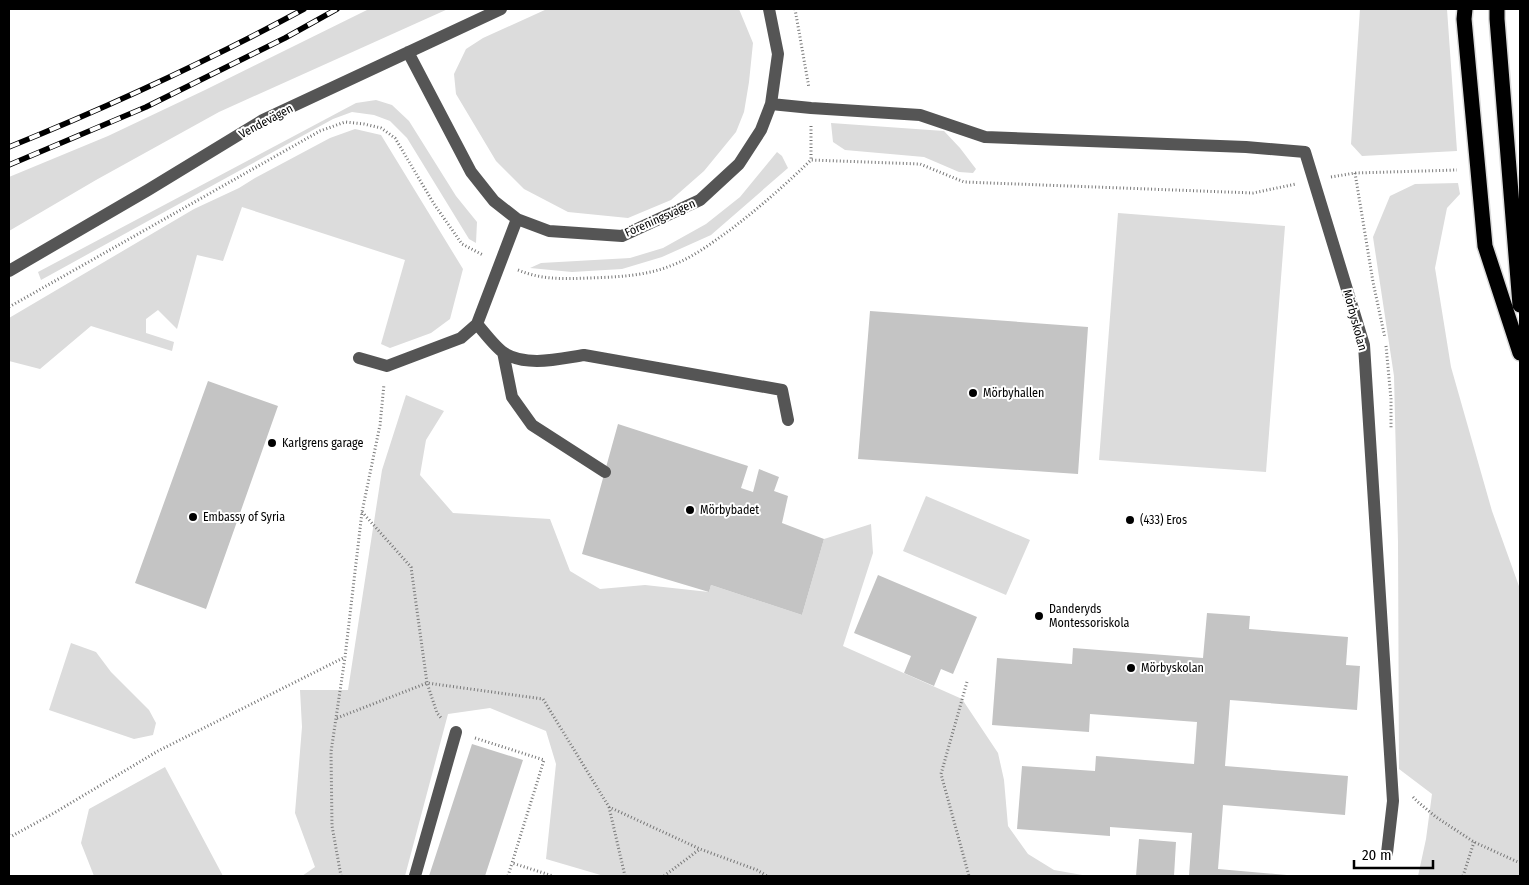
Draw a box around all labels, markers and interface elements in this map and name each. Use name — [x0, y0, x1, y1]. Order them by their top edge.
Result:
street label: Vendevägen — [237, 101, 295, 141]
street label: Föreningsvägen — [623, 196, 697, 240]
street label: Mörbyskolan — [1340, 288, 1370, 352]
place label: Mörbyhallen — [983, 386, 1044, 400]
marker: Mörbyhallen — [967, 387, 979, 399]
place label: Karlgrens garage — [282, 436, 364, 450]
marker: Karlgrens garage — [266, 437, 278, 449]
place label: Mörbybadet — [700, 503, 759, 517]
marker: Mörbybadet — [684, 504, 696, 516]
place label: Embassy of Syria — [203, 510, 285, 524]
marker: Embassy of Syria — [187, 511, 199, 523]
place label: (433) Eros — [1140, 513, 1187, 527]
marker: (433) Eros — [1124, 514, 1136, 526]
place label: Danderyds Montessoriskola — [1049, 602, 1130, 630]
marker: Danderyds Montessoriskola — [1033, 610, 1045, 622]
place label: Mörbyskolan — [1141, 661, 1204, 675]
marker: Mörbyskolan — [1125, 662, 1137, 674]
scale bar — [1354, 838, 1433, 870]
text: 20 m — [1362, 846, 1392, 864]

